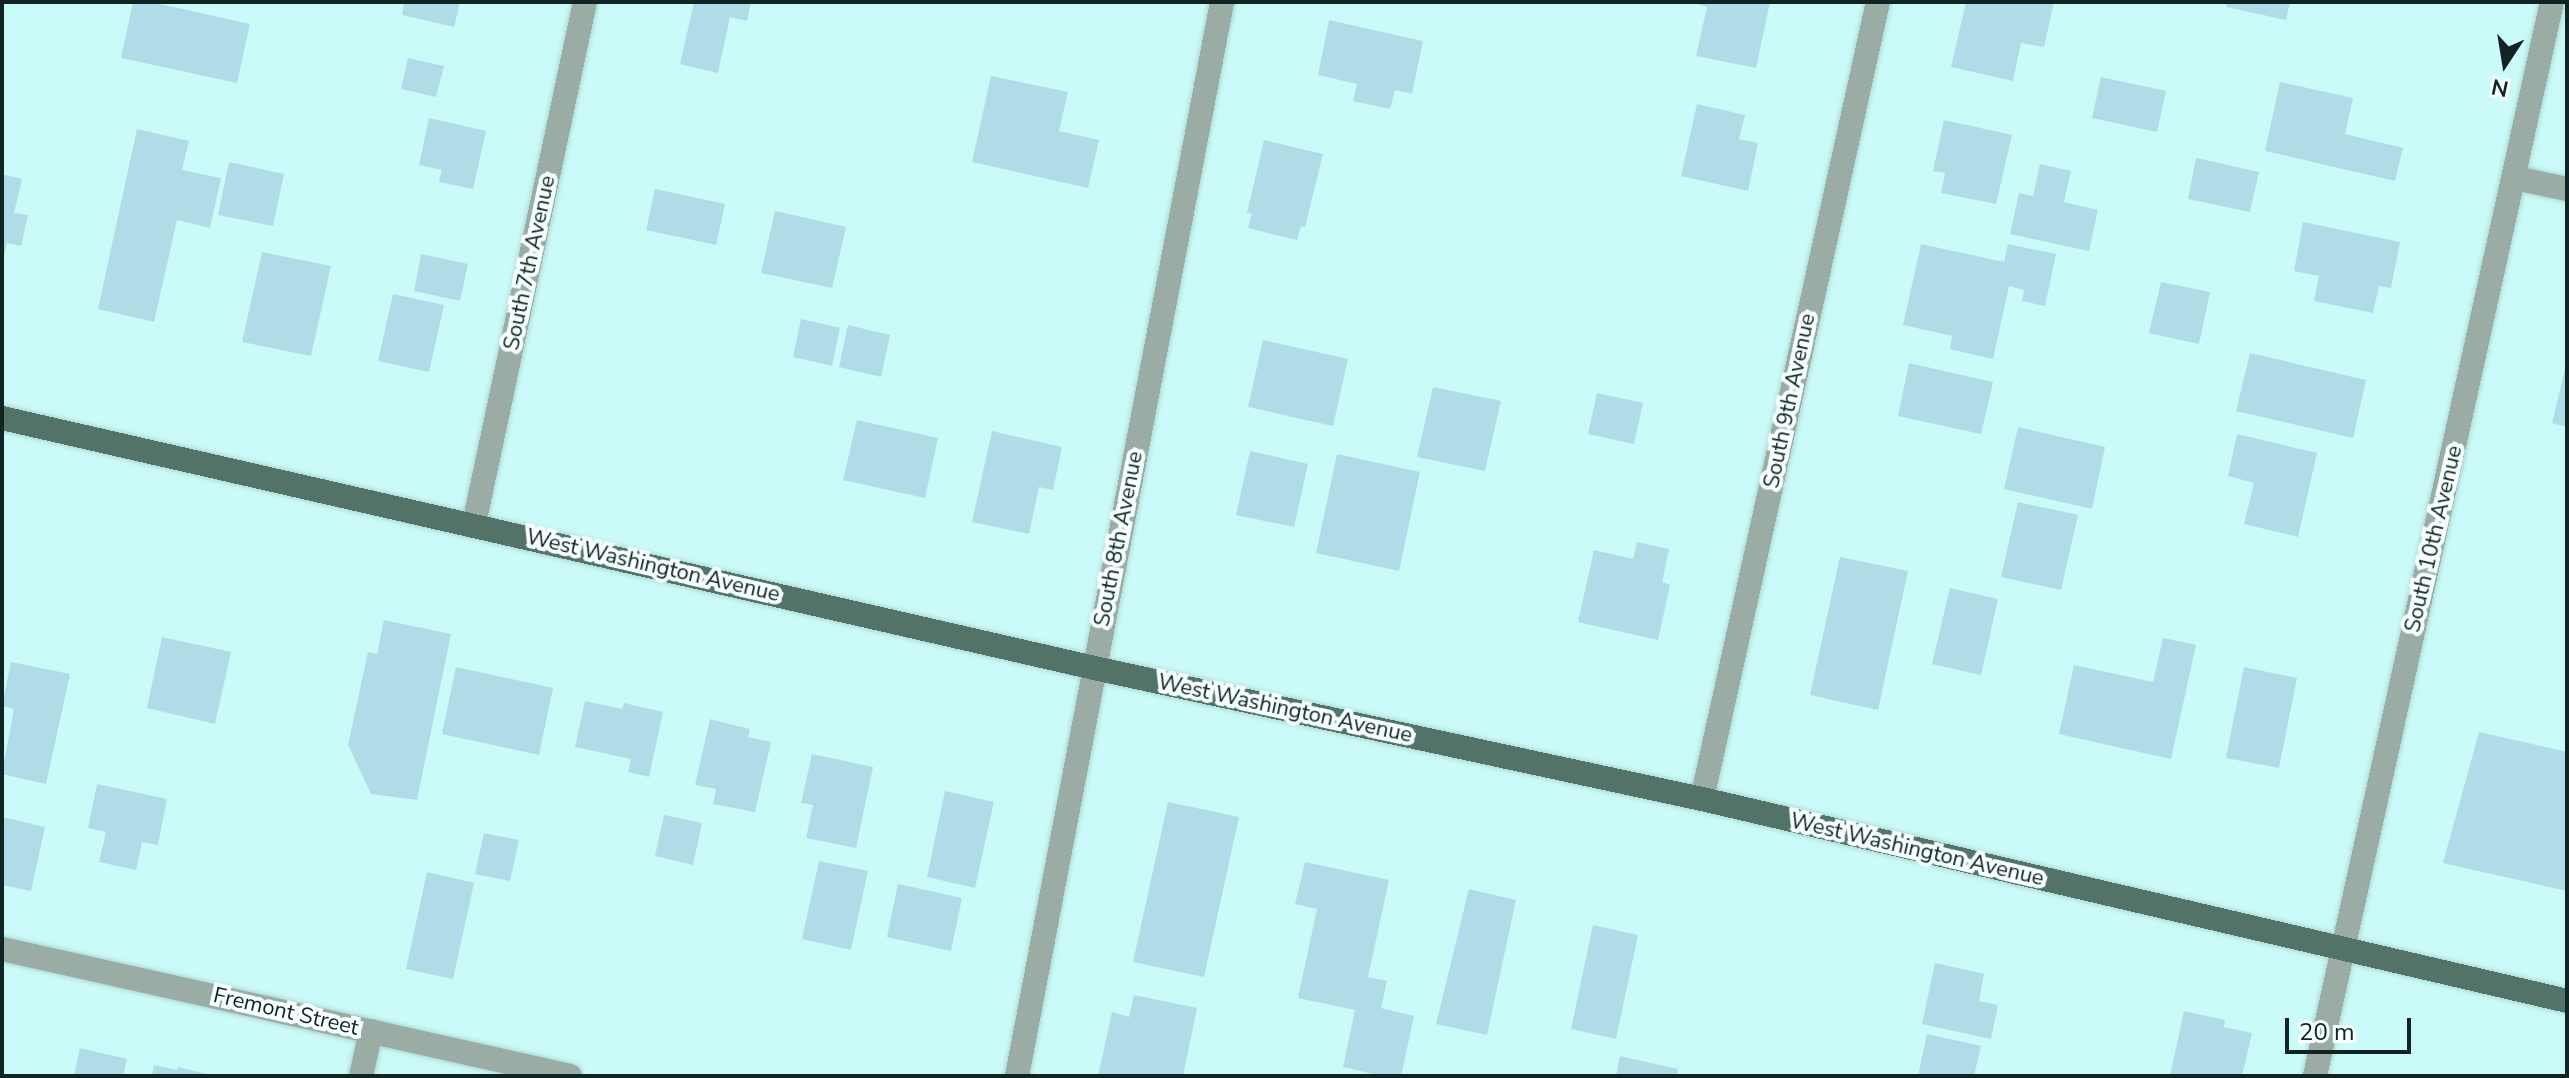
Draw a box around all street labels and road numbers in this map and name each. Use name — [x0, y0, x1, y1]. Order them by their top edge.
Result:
street label: South 7th Avenue — [499, 173, 561, 353]
street label: South 9th Avenue — [1759, 311, 1821, 491]
street label: South 10th Avenue — [2400, 443, 2468, 635]
street label: South 8th Avenue — [1089, 449, 1149, 629]
street label: West Washington Avenue — [524, 524, 782, 608]
street label: West Washington Avenue — [1155, 669, 1415, 749]
street label: West Washington Avenue — [1788, 808, 2046, 892]
street label: Fremont Street — [211, 982, 361, 1042]

